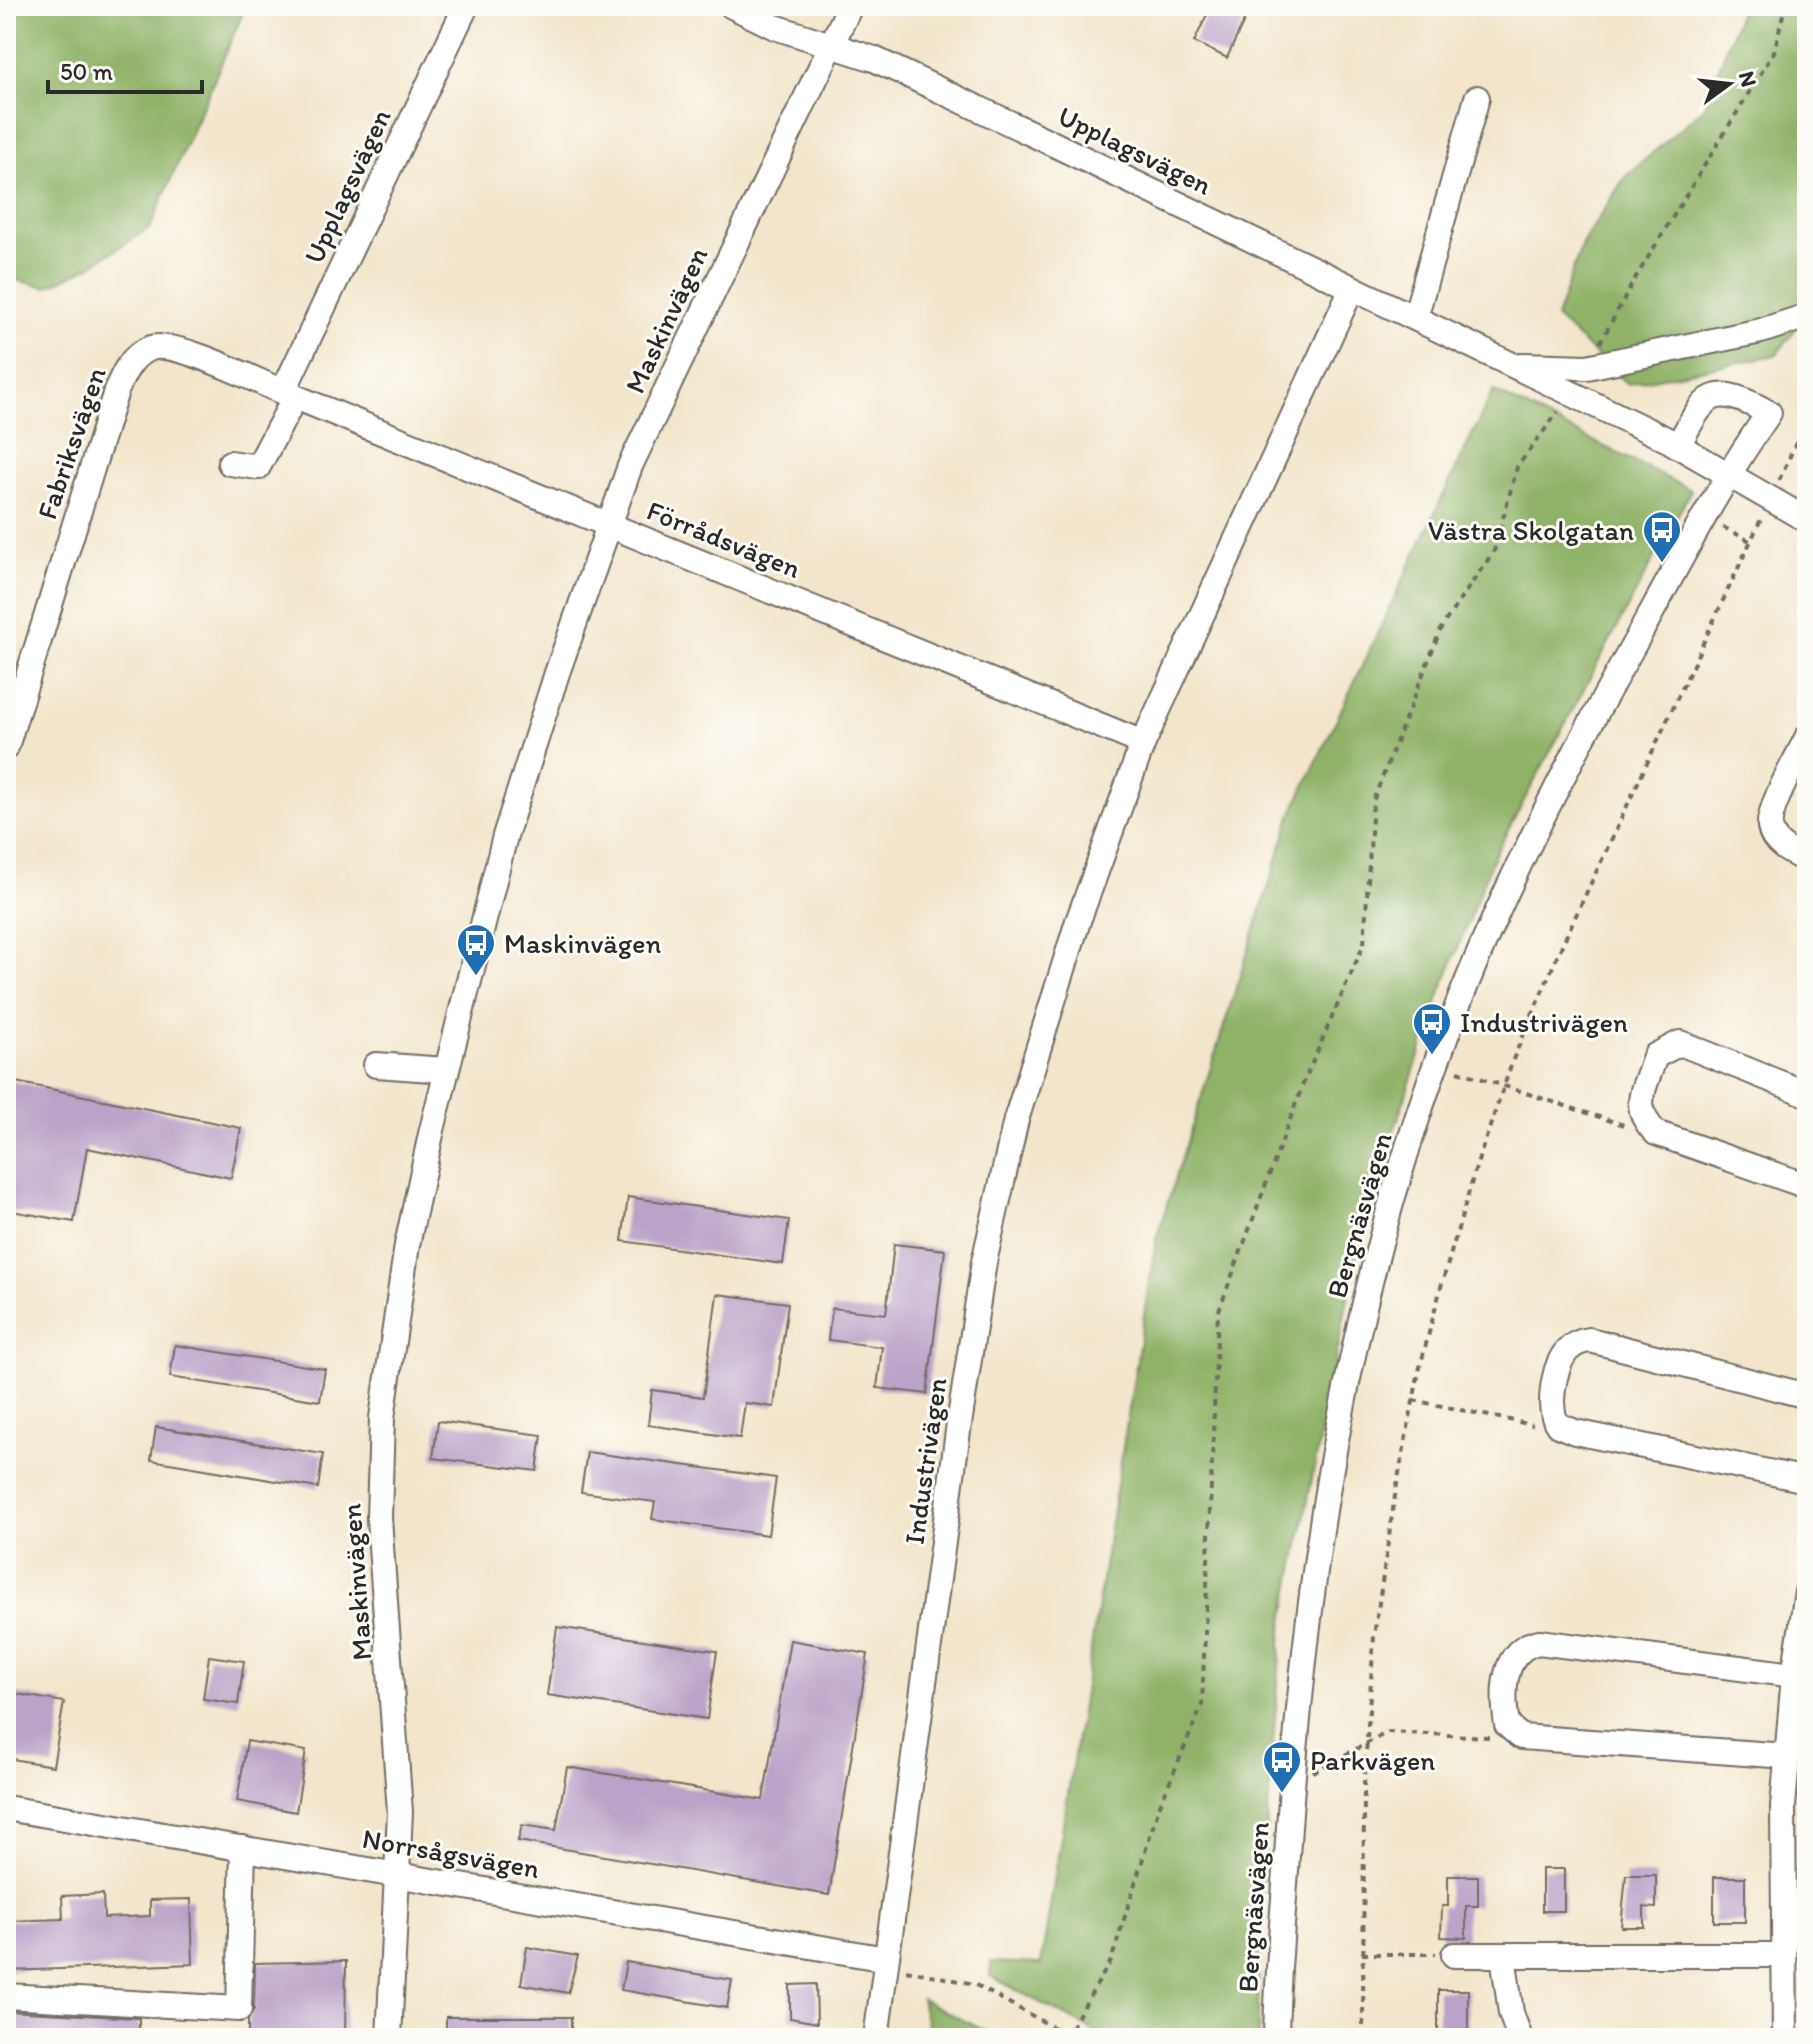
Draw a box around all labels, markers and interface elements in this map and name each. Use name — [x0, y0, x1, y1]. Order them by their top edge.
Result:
scale bar — [48, 44, 202, 94]
north arrow — [1689, 44, 1769, 124]
text: 50 m — [60, 57, 113, 86]
text: N — [1733, 68, 1763, 90]
street label: Upplagsvägen — [1053, 98, 1217, 202]
street label: Upplagsvägen — [296, 103, 398, 269]
street label: Maskinvägen — [617, 241, 715, 399]
street label: Fabriksvägen — [29, 362, 113, 523]
street label: Förrådsvägen — [642, 493, 806, 585]
bus stop icon: Västra Skolgatan — [1641, 509, 1683, 564]
place label: Västra Skolgatan — [1428, 513, 1634, 547]
bus stop icon: Maskinvägen — [455, 922, 497, 977]
place label: Maskinvägen — [504, 926, 662, 960]
bus stop icon: Industrivägen — [1411, 1001, 1453, 1056]
place label: Industrivägen — [1460, 1005, 1628, 1039]
street label: Bergnäsvägen — [1319, 1128, 1399, 1302]
street label: Industrivägen — [896, 1375, 954, 1547]
street label: Maskinvägen — [334, 1502, 378, 1662]
bus stop icon: Parkvägen — [1261, 1739, 1303, 1794]
place label: Parkvägen — [1310, 1743, 1435, 1777]
street label: Bergnäsvägen — [1230, 1820, 1276, 1993]
street label: Norrsågsvägen — [360, 1821, 542, 1885]

